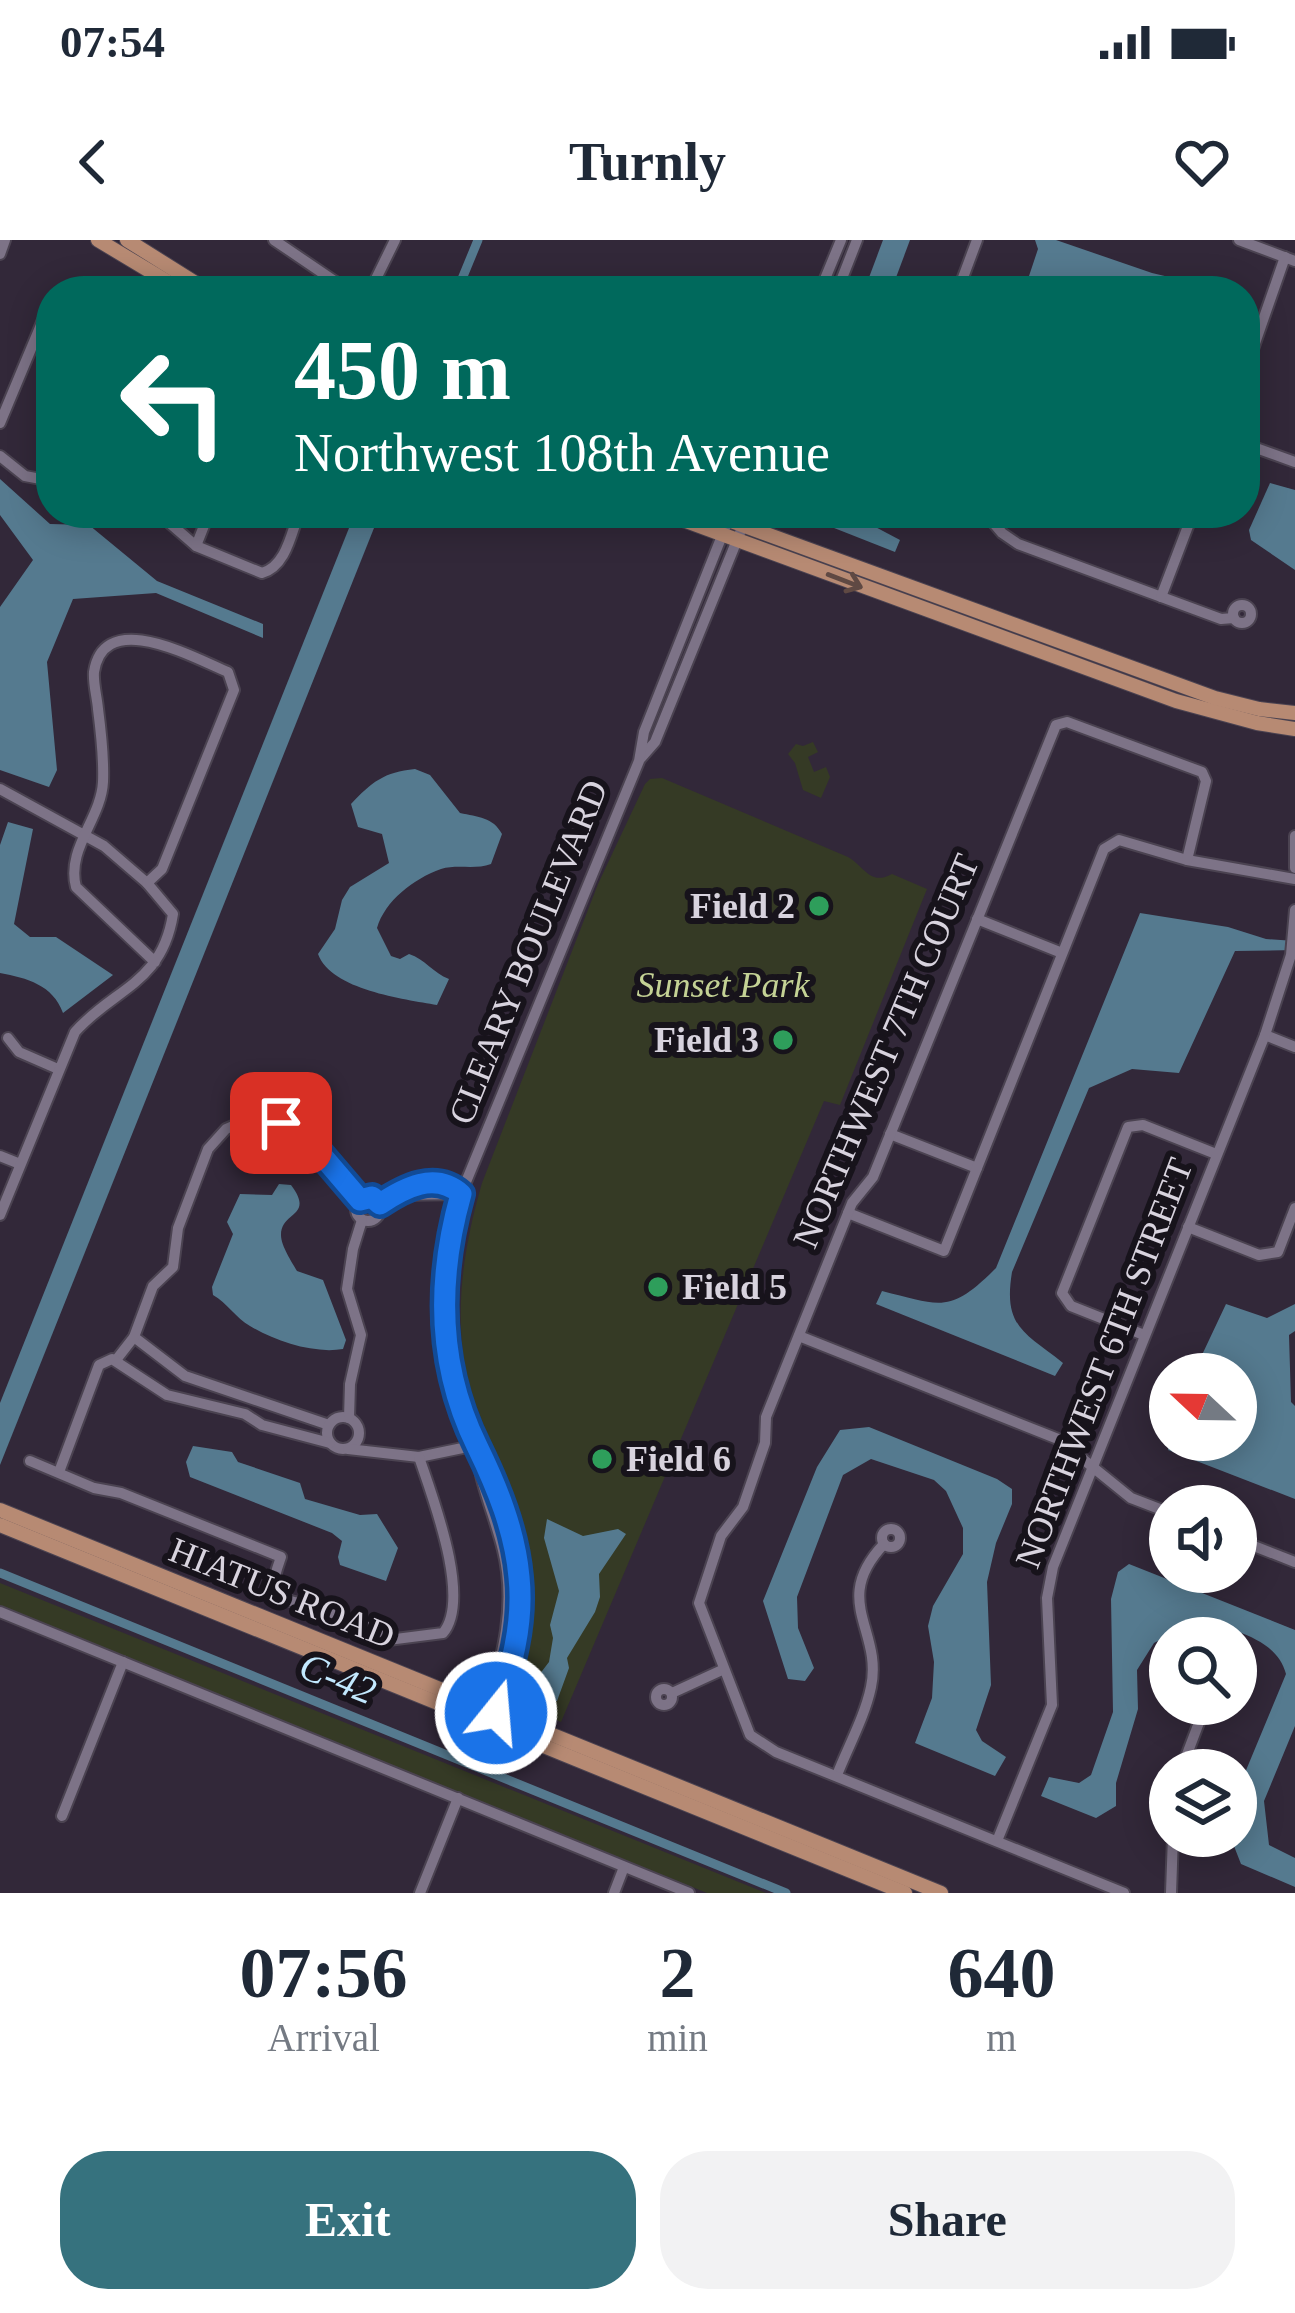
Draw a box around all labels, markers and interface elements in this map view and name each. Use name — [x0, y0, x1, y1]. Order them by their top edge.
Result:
text: 07:54 — [60, 17, 165, 67]
icon: back — [60, 129, 126, 195]
icon: heart — [1169, 129, 1235, 195]
text: Turnly — [569, 132, 726, 192]
icon: left — [96, 324, 252, 480]
text: 450 m — [294, 324, 511, 417]
text: Northwest 108th Avenue — [294, 423, 830, 483]
one-way arrow — [826, 571, 863, 593]
street label: CLEARY BOULEVARD — [441, 774, 615, 1130]
street label: NORTHWEST 7TH COURT — [785, 848, 987, 1254]
place label: Field 2 — [690, 886, 795, 926]
marker: Field 2 — [806, 893, 832, 919]
park label: Sunset Park — [637, 965, 811, 1005]
place label: Field 3 — [654, 1020, 759, 1060]
marker: Field 3 — [770, 1027, 796, 1053]
pin — [230, 1072, 332, 1174]
icon: arrive — [248, 1090, 314, 1156]
street label: NORTHWEST 6TH STREET — [1007, 1153, 1201, 1573]
place label: Field 5 — [682, 1267, 787, 1307]
marker: Field 5 — [645, 1274, 671, 1300]
north arrow — [1149, 1353, 1257, 1461]
map controls — [1149, 1353, 1257, 1857]
place label: Field 6 — [626, 1439, 731, 1479]
marker: Field 6 — [589, 1446, 615, 1472]
button: sound — [1149, 1485, 1257, 1593]
street label: HIATUS ROAD — [164, 1530, 400, 1656]
button: search — [1149, 1617, 1257, 1725]
water label: C-42 — [294, 1643, 382, 1713]
position arrow — [433, 1650, 559, 1776]
button: layers — [1149, 1749, 1257, 1857]
text: 07:56 — [240, 1933, 408, 2013]
text: 2 — [659, 1933, 695, 2013]
text: 640 — [947, 1933, 1055, 2013]
text: Arrival — [267, 2016, 380, 2059]
text: min — [647, 2016, 708, 2059]
text: m — [986, 2016, 1017, 2059]
button: Exit — [60, 2151, 636, 2289]
button: Share — [660, 2151, 1235, 2289]

